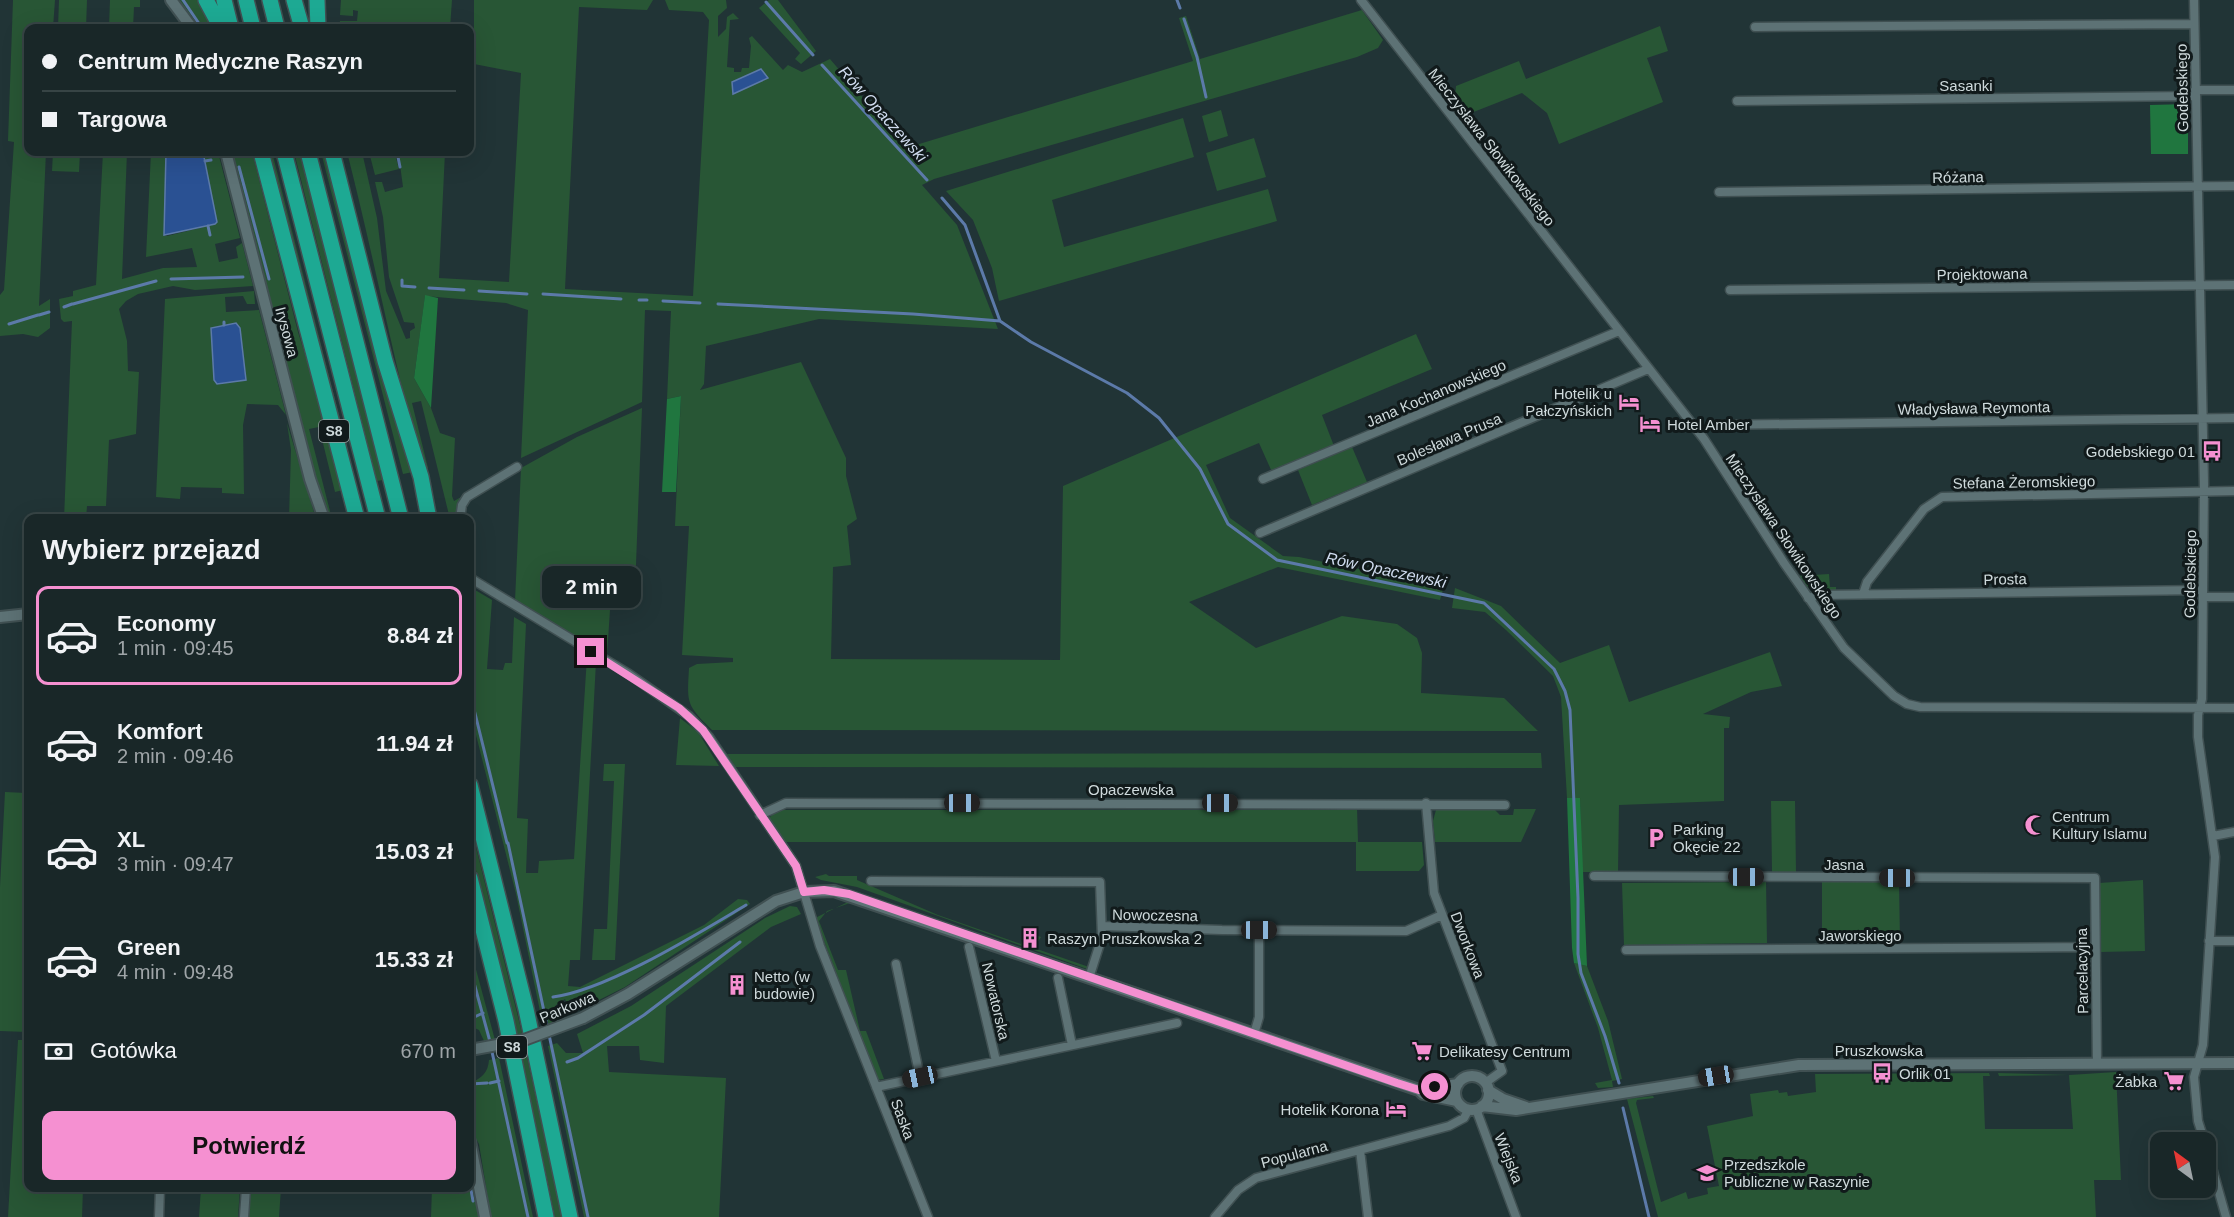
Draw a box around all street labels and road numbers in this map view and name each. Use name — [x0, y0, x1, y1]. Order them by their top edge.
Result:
street label: Godebskiego — [2173, 44, 2191, 132]
street label: Mieczysława Słowikowskiego — [1425, 65, 1559, 229]
street label: Sasanki — [1939, 77, 1993, 94]
street label: Różana — [1932, 168, 1985, 186]
street label: Projektowana — [1936, 265, 2028, 283]
street label: Irysowa — [272, 305, 302, 360]
street label: Jana Kochanowskiego — [1364, 356, 1508, 430]
street label: Władysława Reymonta — [1898, 398, 2051, 418]
street label: Bolesława Prusa — [1394, 409, 1504, 469]
road number: S8 — [319, 420, 349, 442]
street label: Mieczysława Słowikowskiego — [1722, 450, 1846, 622]
street label: Stefana Żeromskiego — [1953, 472, 2095, 492]
street label: Godebskiego — [2181, 530, 2199, 618]
street label: Prosta — [1983, 570, 2027, 588]
street label: Opaczewska — [1088, 781, 1175, 798]
street label: Jasna — [1824, 856, 1865, 873]
street label: Nowoczesna — [1112, 906, 1199, 924]
street label: Dworkowa — [1448, 909, 1489, 981]
street label: Jaworskiego — [1818, 927, 1902, 944]
street label: Parcelacyjna — [2073, 927, 2091, 1014]
street label: Nowatorska — [979, 961, 1013, 1042]
street label: Parkowa — [537, 988, 598, 1026]
road number: S8 — [497, 1036, 527, 1058]
street label: Pruszkowska — [1835, 1042, 1924, 1059]
street label: Saska — [888, 1096, 919, 1142]
street label: Wiejska — [1491, 1130, 1527, 1186]
street label: Popularna — [1259, 1137, 1330, 1171]

